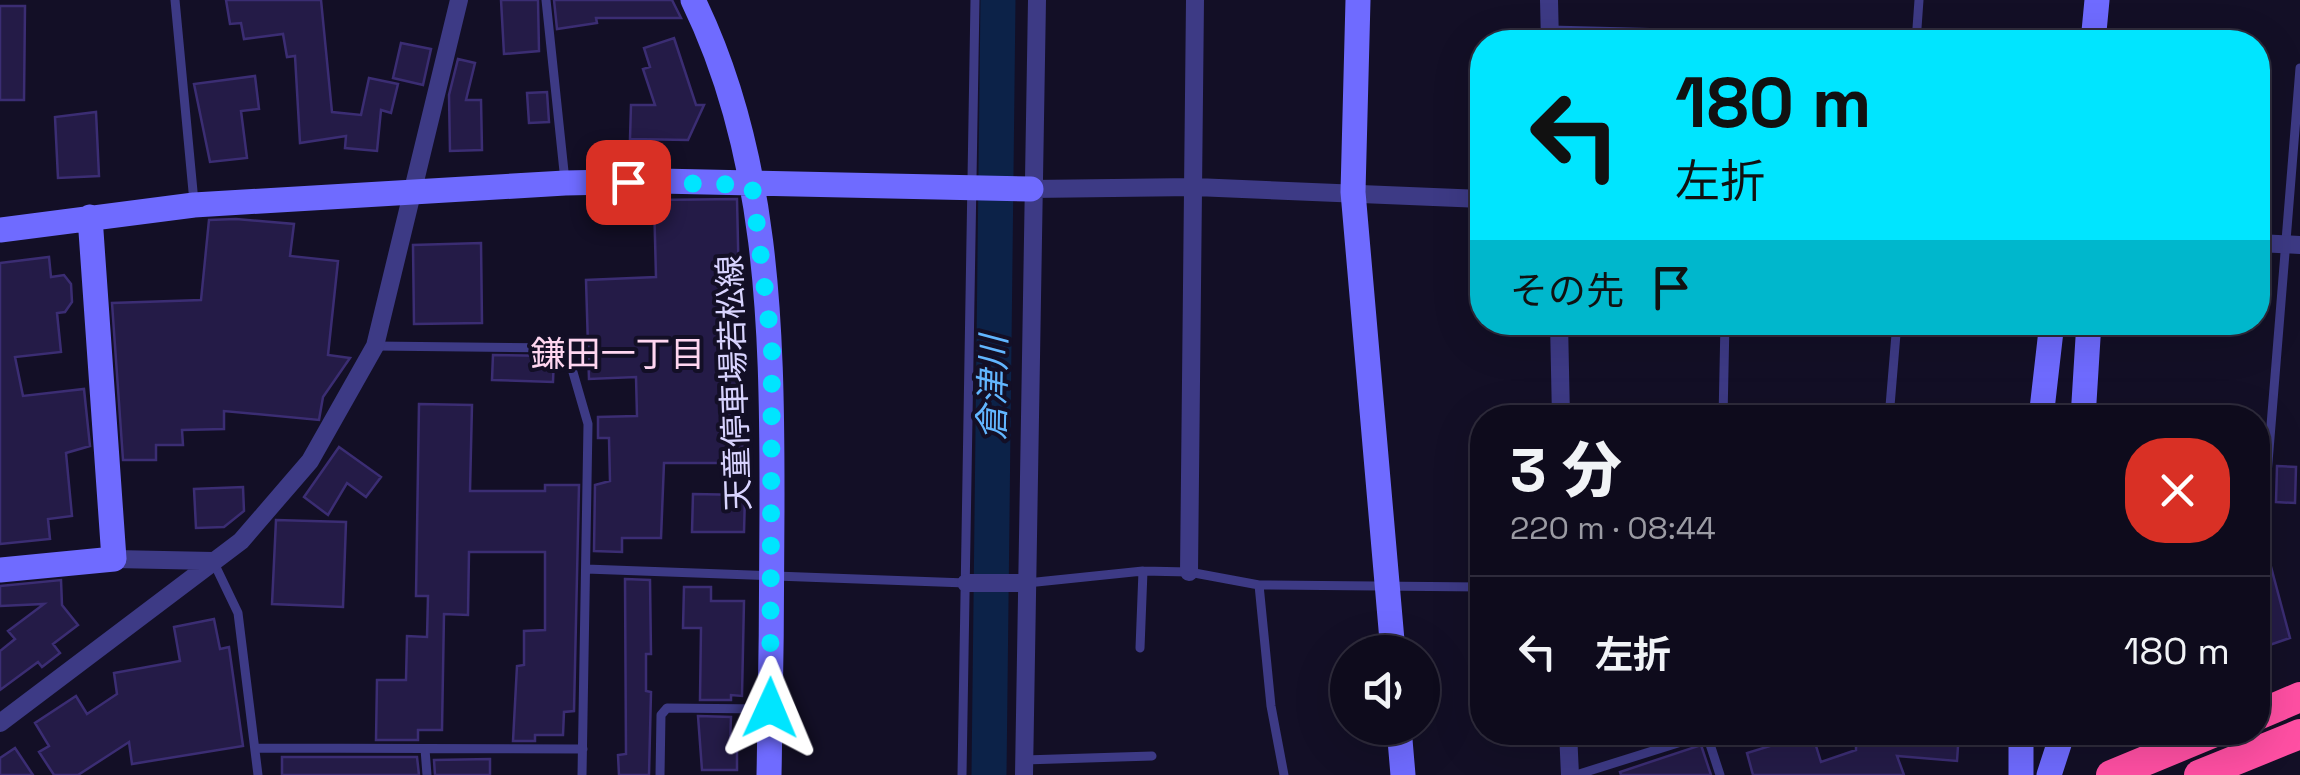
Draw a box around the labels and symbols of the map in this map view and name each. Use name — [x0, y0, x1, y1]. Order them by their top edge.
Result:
pin — [586, 140, 671, 225]
street label: 天童停車場若松線 — [710, 254, 758, 512]
water label: 倉津川 — [970, 331, 1016, 441]
district label: 鎌田一丁目 — [530, 332, 706, 376]
position arrow — [718, 656, 822, 760]

